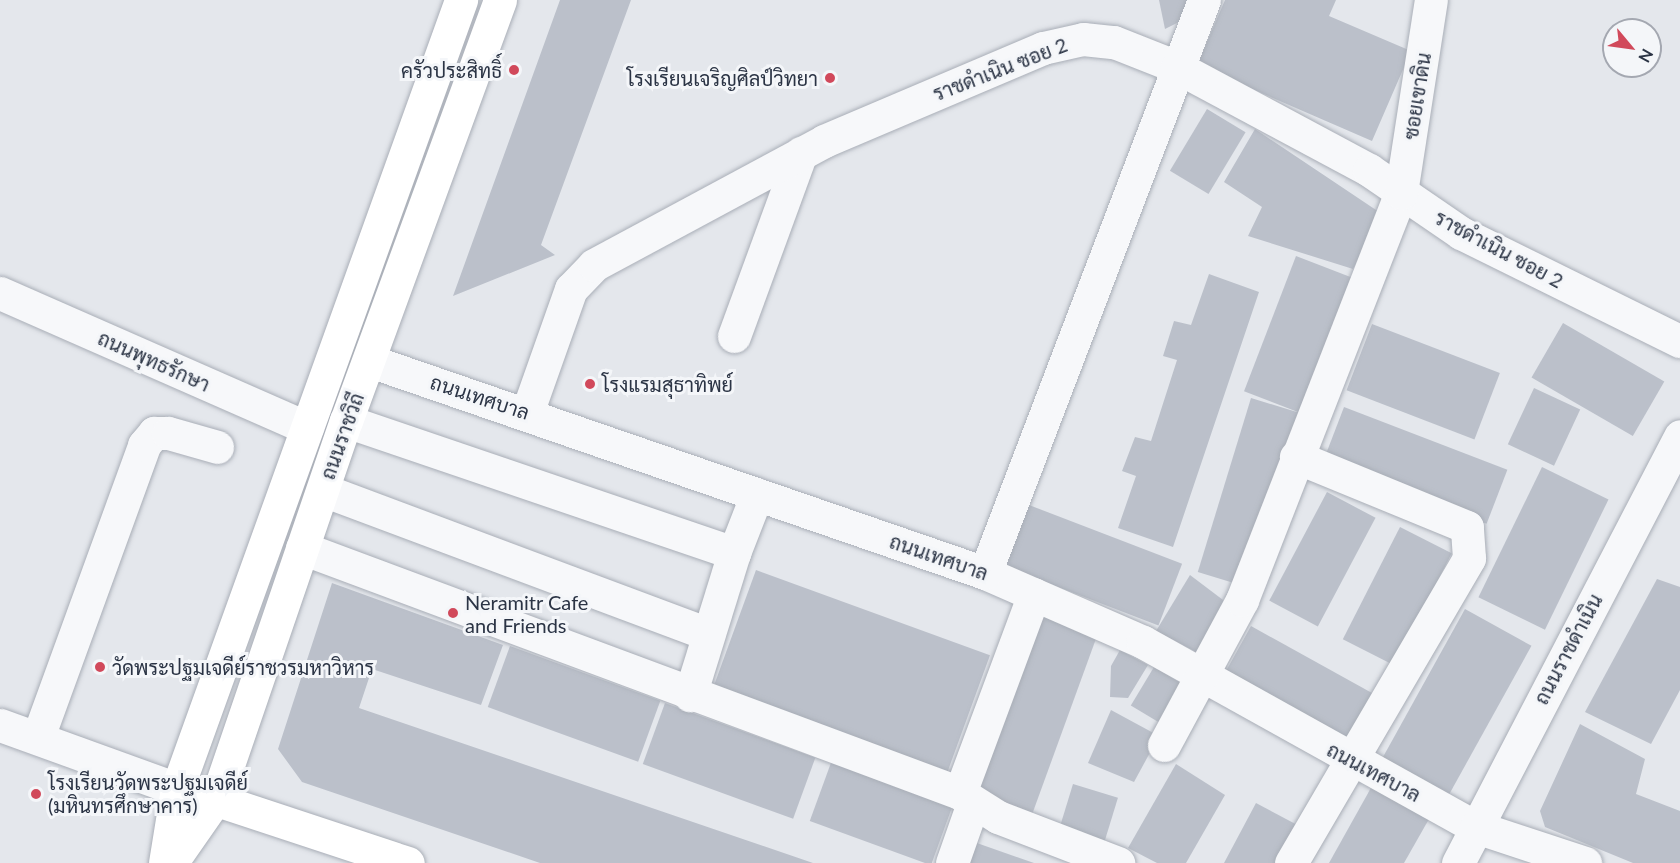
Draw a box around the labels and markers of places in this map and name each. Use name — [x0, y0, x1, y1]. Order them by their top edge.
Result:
place label: ครัวประสิทธิ์ — [401, 58, 502, 82]
marker: ครัวประสิทธิ์ — [507, 63, 521, 77]
place label: โรงเรียนเจริญศิลป์วิทยา — [627, 66, 818, 90]
marker: โรงเรียนเจริญศิลป์วิทยา — [823, 71, 837, 85]
place label: โรงแรมสุธาทิพย์ — [602, 372, 733, 396]
marker: โรงแรมสุธาทิพย์ — [583, 377, 597, 391]
place label: Neramitr Cafe and Friends — [465, 590, 589, 637]
marker: Neramitr Cafe and Friends — [446, 606, 460, 620]
place label: วัดพระปฐมเจดีย์ราชวรมหาวิหาร — [112, 655, 374, 679]
marker: วัดพระปฐมเจดีย์ราชวรมหาวิหาร — [93, 660, 107, 674]
place label: โรงเรียนวัดพระปฐมเจดีย์ (มหินทรศึกษาคาร) — [48, 771, 248, 818]
marker: โรงเรียนวัดพระปฐมเจดีย์ (มหินทรศึกษาคาร) — [29, 787, 43, 801]

